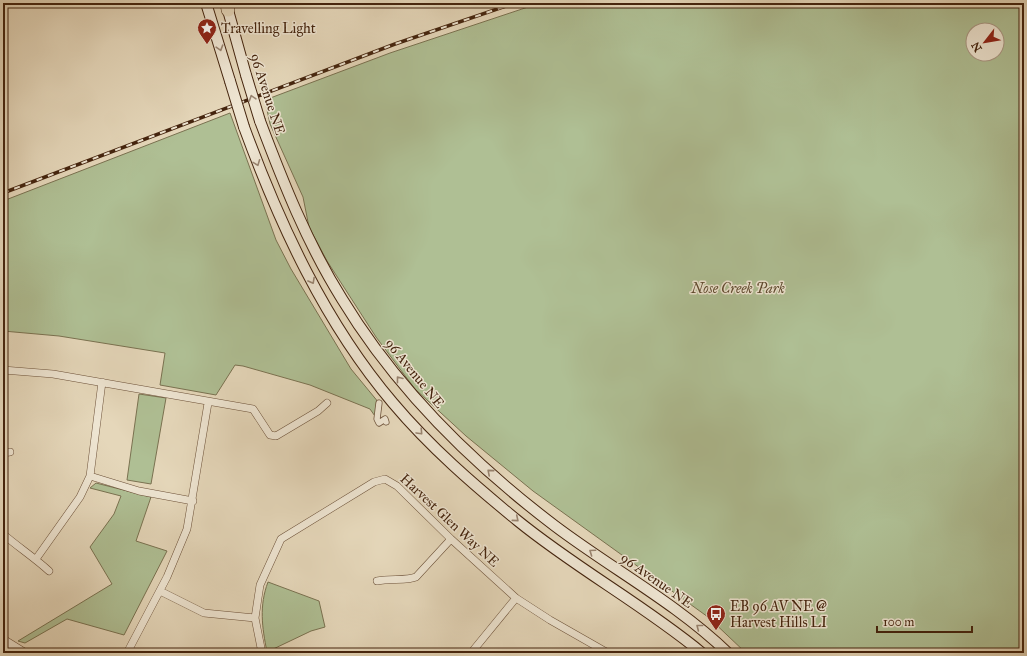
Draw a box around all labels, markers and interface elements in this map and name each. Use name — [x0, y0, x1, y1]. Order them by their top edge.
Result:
place icon: Travelling Light — [196, 17, 218, 45]
place label: Travelling Light — [221, 20, 316, 37]
north arrow — [965, 22, 1005, 62]
text: N — [969, 39, 985, 54]
one-way arrow — [215, 45, 224, 52]
street label: 96 Avenue NE — [246, 51, 289, 137]
one-way arrow — [249, 94, 257, 101]
one-way arrow — [253, 160, 261, 167]
one-way arrow — [307, 277, 314, 284]
park label: Nose Creek Park — [690, 280, 785, 297]
street label: 96 Avenue NE — [381, 335, 448, 412]
one-way arrow — [397, 377, 404, 384]
one-way arrow — [415, 427, 422, 435]
one-way arrow — [488, 469, 495, 476]
street label: Harvest Glen Way NE — [397, 470, 503, 571]
one-way arrow — [511, 515, 519, 522]
street label: 96 Avenue NE — [617, 549, 696, 612]
one-way arrow — [590, 550, 597, 557]
place label: EB 96 AV NE @ Harvest Hills LI — [730, 598, 827, 631]
bus stop icon: EB 96 AV NE @ Harvest Hills LI — [705, 603, 727, 631]
scale bar — [877, 608, 972, 634]
text: 100 m — [883, 615, 914, 629]
one-way arrow — [696, 625, 703, 632]

